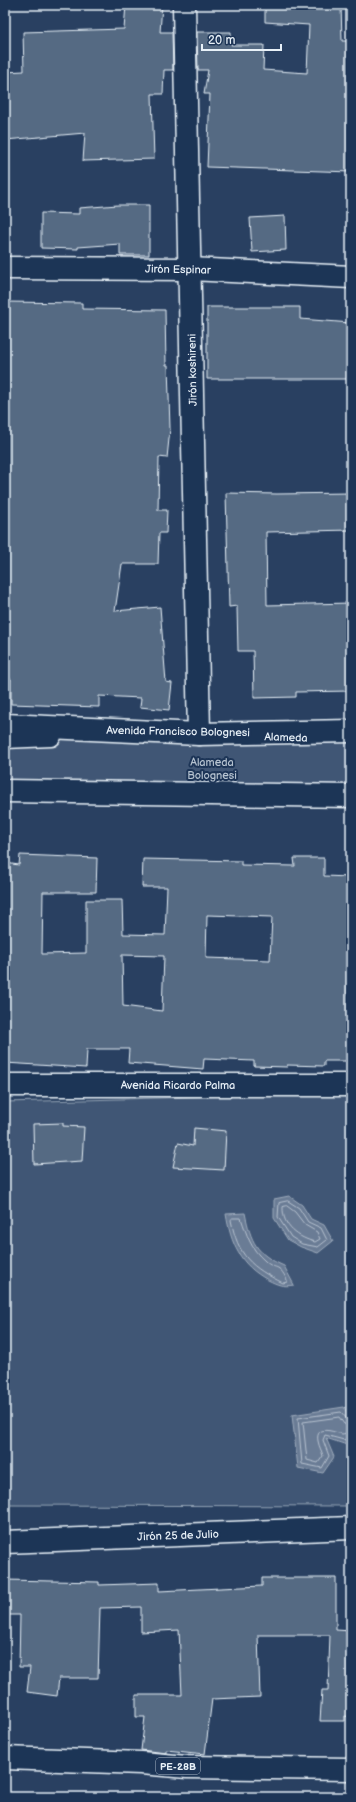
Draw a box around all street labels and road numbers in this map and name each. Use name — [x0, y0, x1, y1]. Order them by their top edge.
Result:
street label: Jirón Espinar — [145, 262, 212, 277]
street label: Jirón koshireni — [185, 334, 200, 406]
street label: Avenida Francisco Bolognesi — [106, 724, 250, 739]
street label: Alameda — [264, 730, 308, 745]
street label: Avenida Ricardo Palma — [121, 1079, 235, 1092]
street label: Jirón 25 de Julio — [137, 1528, 219, 1543]
road number: PE-28B — [156, 1758, 200, 1774]

